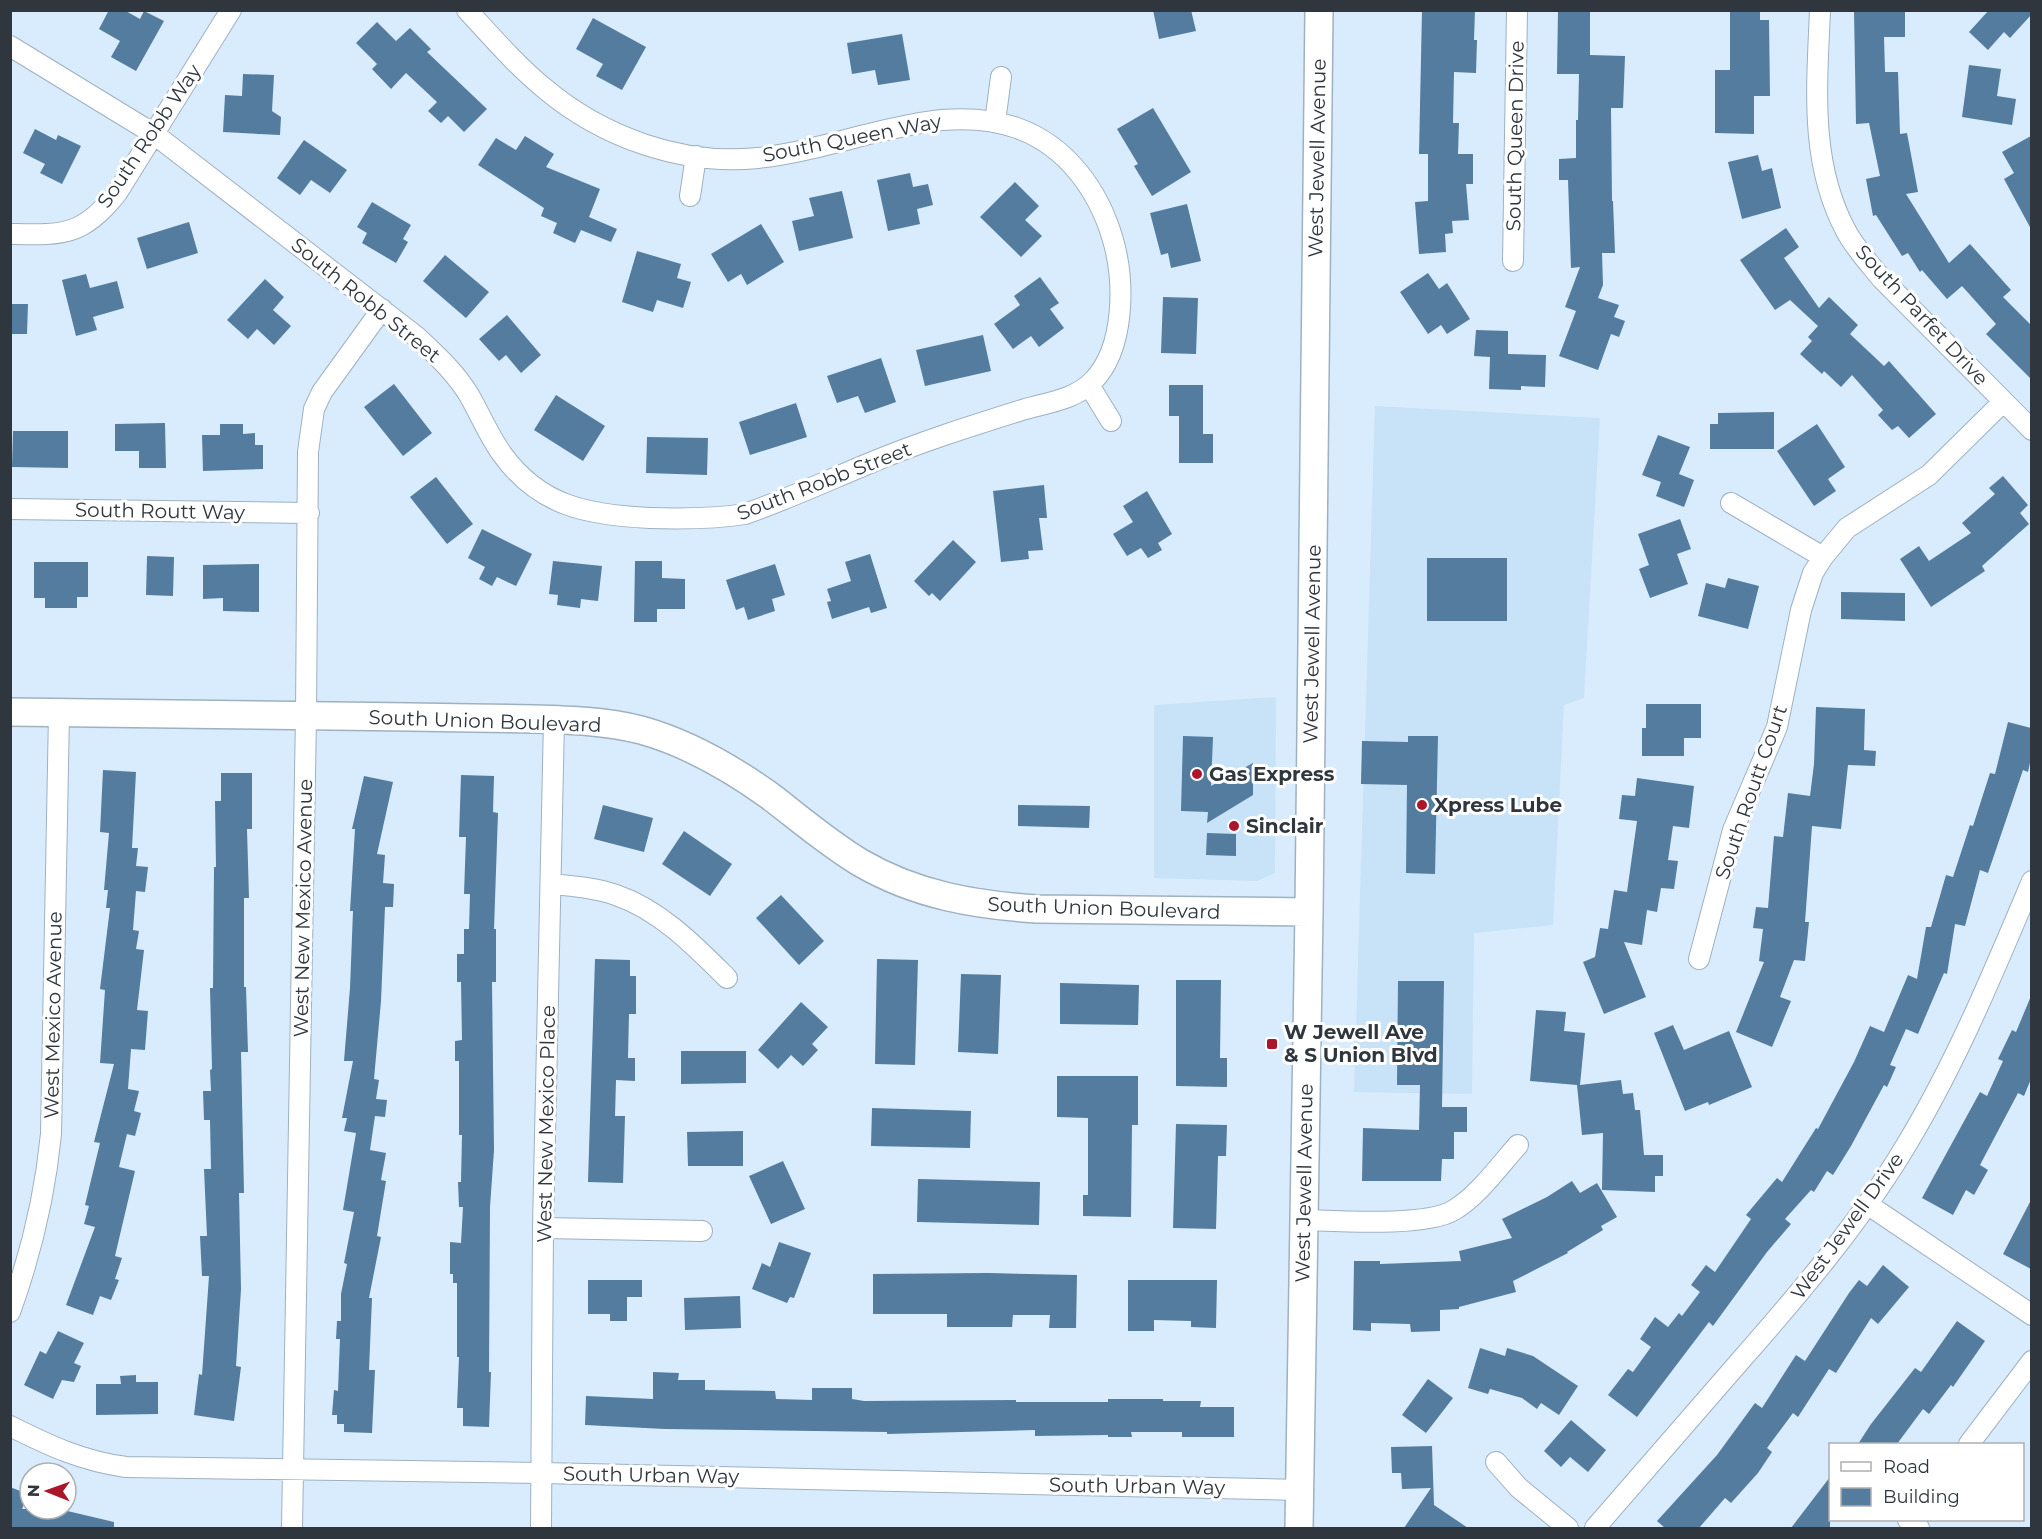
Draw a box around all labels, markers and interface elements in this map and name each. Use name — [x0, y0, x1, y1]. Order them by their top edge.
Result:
street label: South Queen Drive — [1501, 40, 1529, 232]
street label: West Jewell Avenue — [1303, 58, 1331, 258]
street label: South Robb Way — [92, 60, 206, 212]
street label: South Queen Way — [761, 109, 944, 167]
street label: South Robb Street — [287, 232, 445, 368]
street label: South Parfet Drive — [1851, 240, 1993, 390]
street label: South Robb Street — [733, 437, 915, 525]
street label: South Routt Way — [75, 498, 245, 524]
street label: West Jewell Avenue — [1298, 544, 1326, 744]
street label: South Routt Court — [1710, 702, 1792, 882]
street label: South Union Boulevard — [368, 705, 602, 737]
place label: Gas Express — [1209, 762, 1335, 786]
marker: Gas Express — [1190, 767, 1204, 781]
street label: West New Mexico Avenue — [289, 779, 317, 1037]
place label: Xpress Lube — [1434, 793, 1562, 817]
marker: Xpress Lube — [1415, 798, 1429, 812]
place label: Sinclair — [1246, 814, 1324, 838]
marker: Sinclair — [1227, 819, 1241, 833]
street label: South Union Boulevard — [987, 892, 1221, 924]
street label: West Mexico Avenue — [39, 911, 67, 1119]
street label: West New Mexico Place — [532, 1005, 560, 1243]
place label: W Jewell Ave & S Union Blvd — [1284, 1020, 1438, 1067]
marker: W Jewell Ave & S Union Blvd — [1265, 1037, 1279, 1051]
street label: West Jewell Avenue — [1290, 1083, 1318, 1283]
street label: West Jewell Drive — [1786, 1148, 1908, 1304]
legend — [1829, 1443, 2024, 1521]
text: Road — [1883, 1456, 1930, 1478]
north arrow — [18, 1461, 78, 1521]
street label: South Urban Way — [563, 1461, 739, 1489]
street label: South Urban Way — [1049, 1472, 1225, 1500]
text: N — [24, 1484, 43, 1497]
text: Building — [1883, 1486, 1960, 1508]

